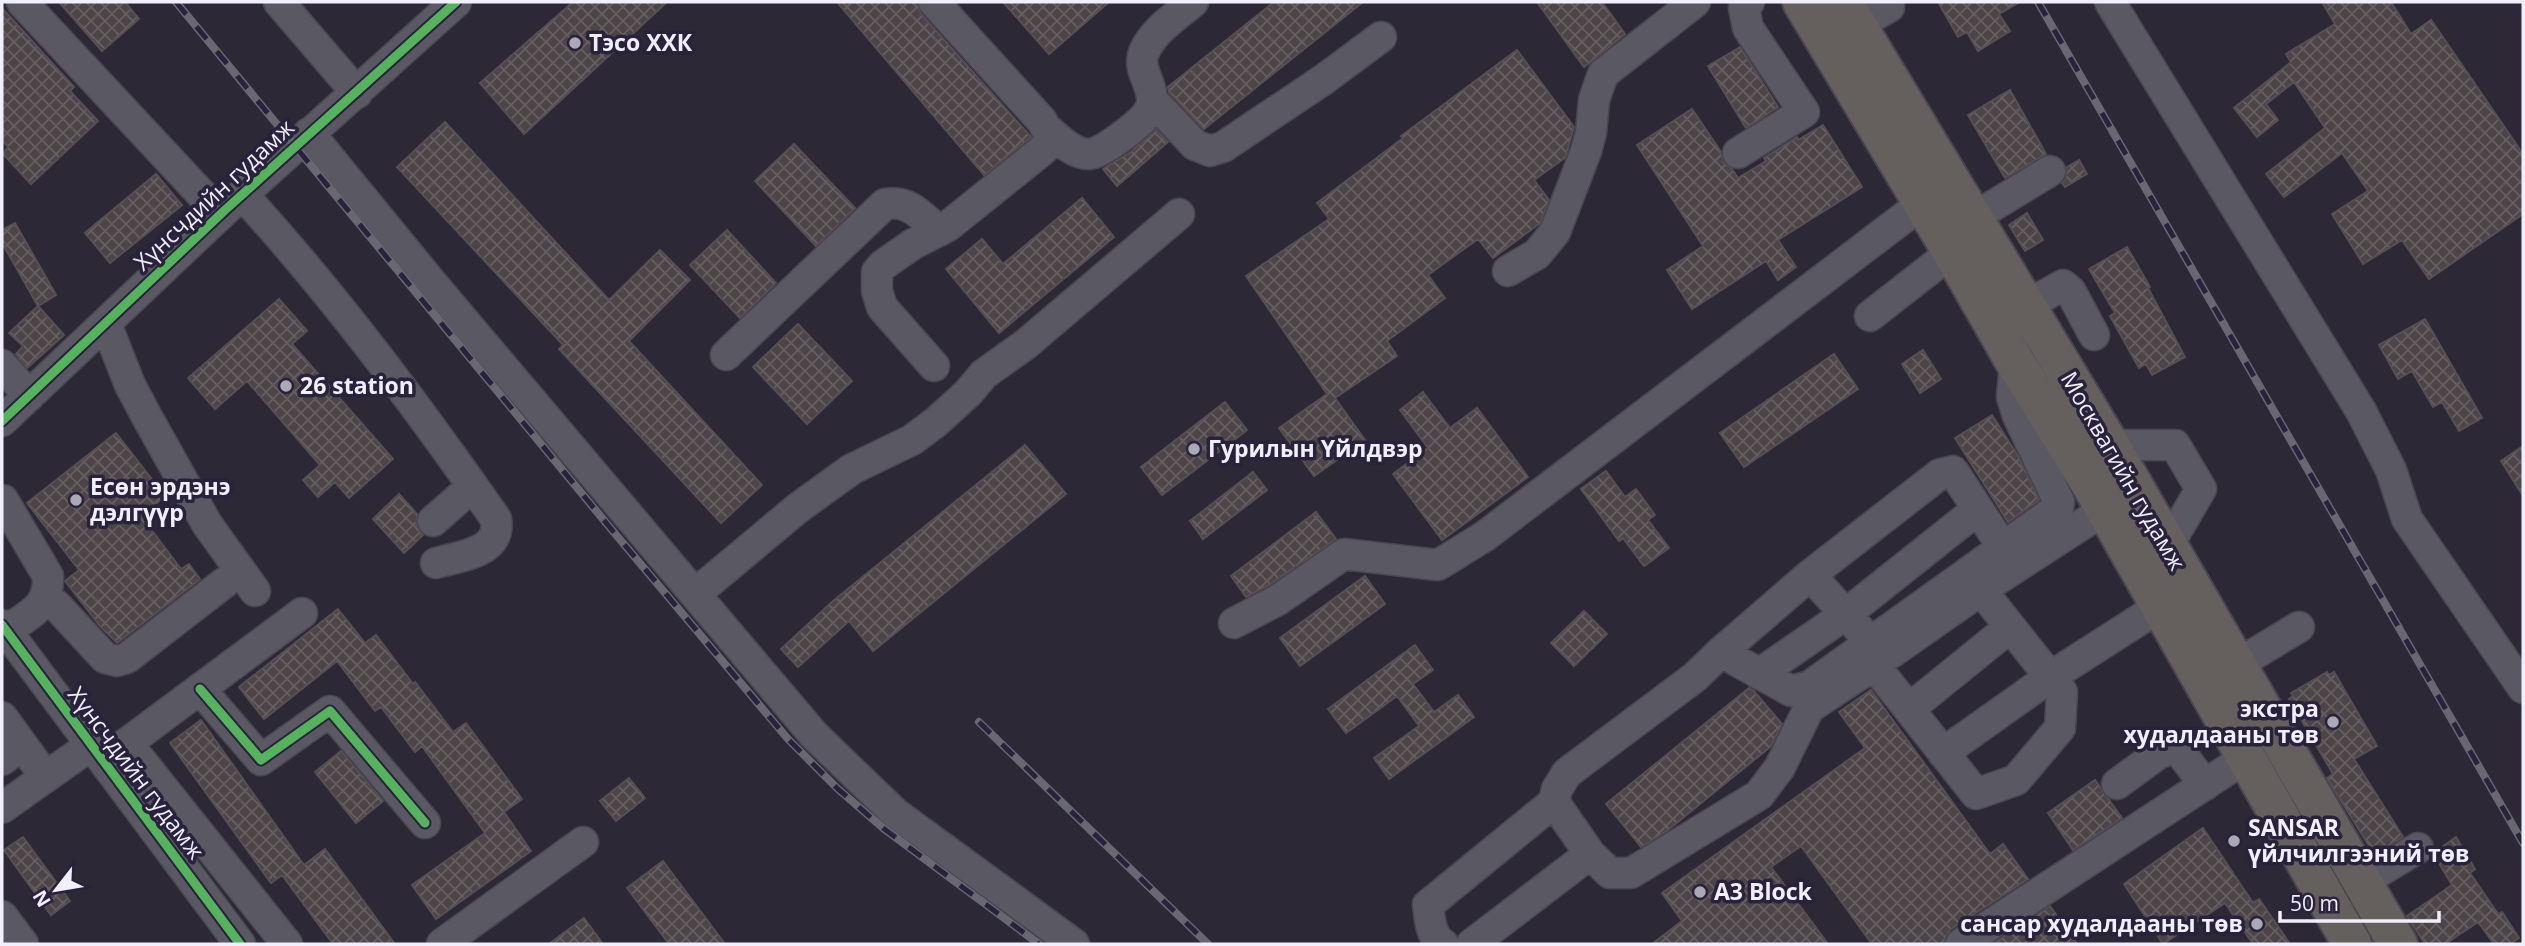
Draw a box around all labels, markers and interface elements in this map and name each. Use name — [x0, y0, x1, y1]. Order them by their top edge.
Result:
place label: Тэсо ХХК — [589, 26, 693, 58]
marker: Тэсо ХХК — [567, 35, 583, 51]
street label: Хүнсчдийн гудамж — [126, 111, 301, 277]
street label: Москвагийн гудамж — [2054, 365, 2194, 576]
place label: 26 station — [300, 369, 414, 401]
marker: 26 station — [278, 378, 294, 394]
place label: Гурилын Үйлдвэр — [1208, 432, 1423, 464]
marker: Гурилын Үйлдвэр — [1186, 441, 1202, 457]
place label: Есөн эрдэнэ дэлгүүр — [90, 470, 231, 528]
marker: Есөн эрдэнэ дэлгүүр — [68, 492, 84, 508]
street label: Хүнсчдийн гудамж — [61, 680, 212, 865]
place label: экстра худалдааны төв — [2123, 692, 2319, 750]
marker: экстра худалдааны төв — [2325, 714, 2341, 730]
place label: SANSAR үйлчилгээний төв — [2248, 811, 2469, 869]
marker: SANSAR үйлчилгээний төв — [2226, 833, 2242, 849]
north arrow — [21, 855, 91, 925]
place label: A3 Block — [1714, 875, 1813, 907]
scale bar — [2280, 880, 2439, 924]
marker: A3 Block — [1692, 884, 1708, 900]
text: N — [26, 885, 57, 912]
text: 50 m — [2290, 889, 2339, 917]
place label: сансар худалдааны төв — [1960, 907, 2243, 939]
marker: сансар худалдааны төв — [2249, 916, 2265, 932]

